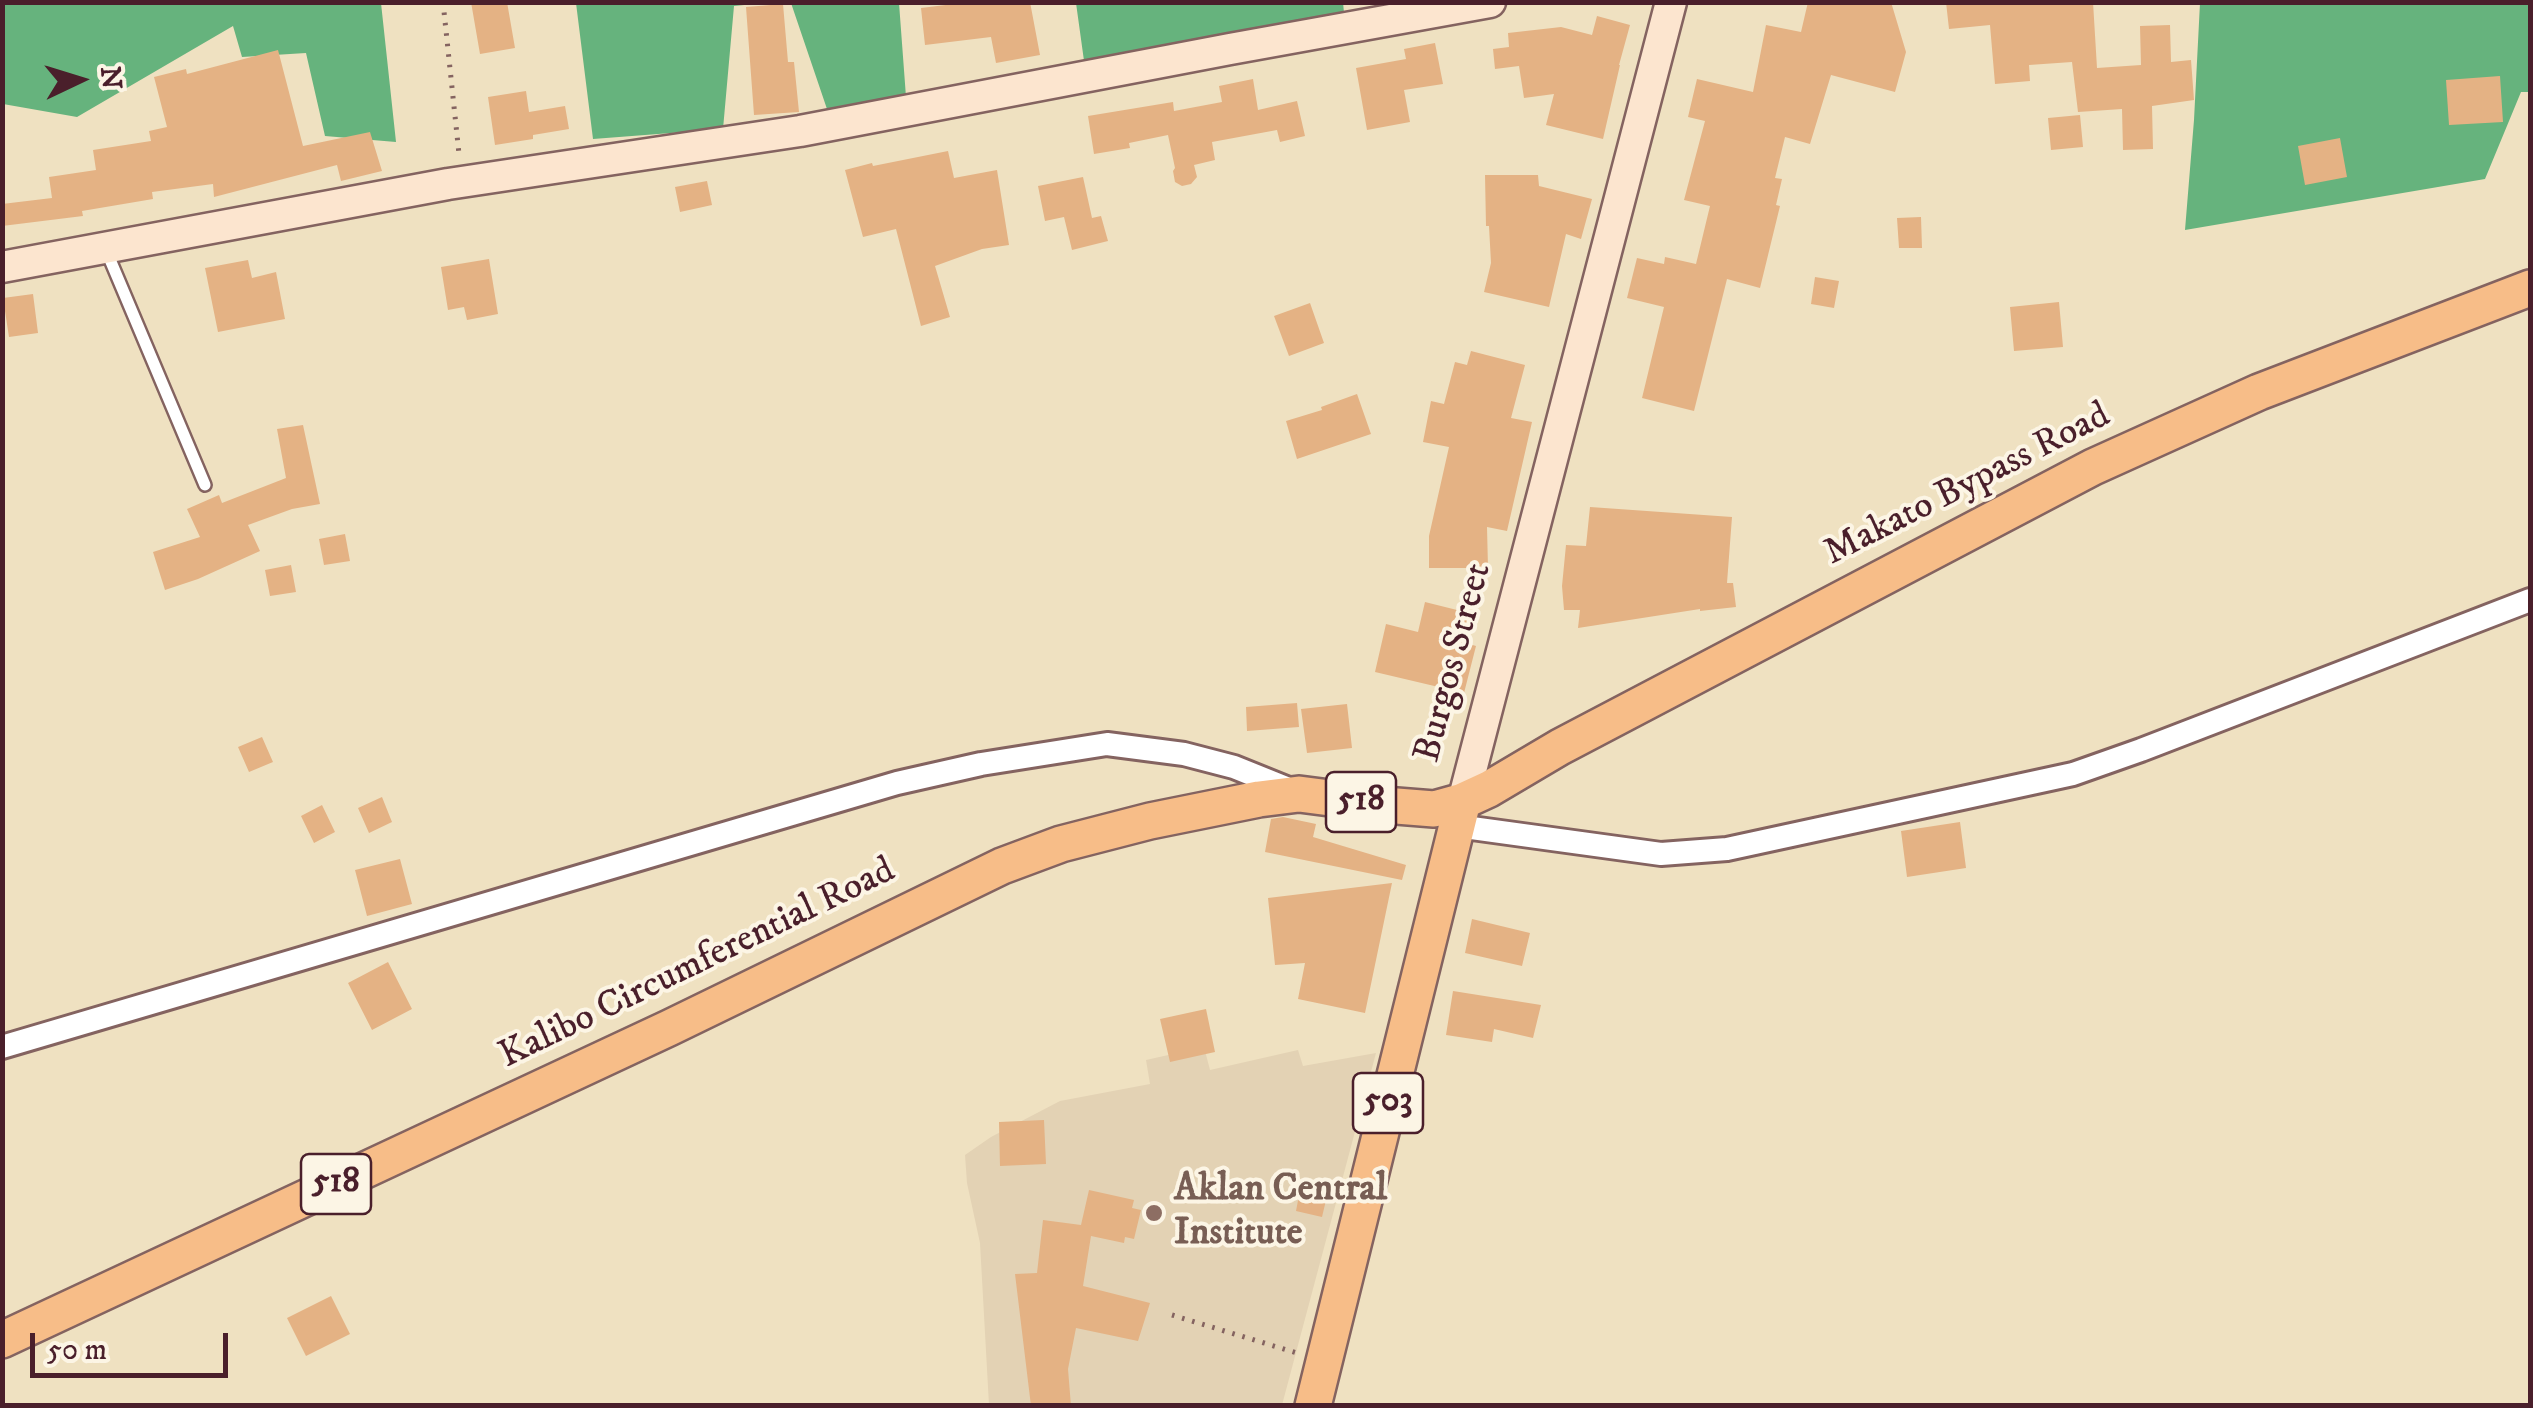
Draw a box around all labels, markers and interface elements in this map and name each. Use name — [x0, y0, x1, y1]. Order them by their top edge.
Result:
north arrow — [30, 30, 130, 130]
text: N — [92, 65, 129, 91]
street label: Makato Bypass Road — [1818, 394, 2118, 578]
street label: Burgos Street — [1407, 558, 1503, 768]
road number: 518 — [1326, 772, 1396, 832]
street label: Kalibo Circumferential Road — [493, 849, 903, 1081]
road number: 503 — [1353, 1073, 1423, 1133]
road number: 518 — [301, 1154, 371, 1214]
place label: Aklan Central Institute — [1174, 1168, 1387, 1258]
marker: Aklan Central Institute — [1143, 1202, 1165, 1224]
scale bar — [35, 1313, 232, 1375]
text: 50 m — [47, 1332, 107, 1369]

